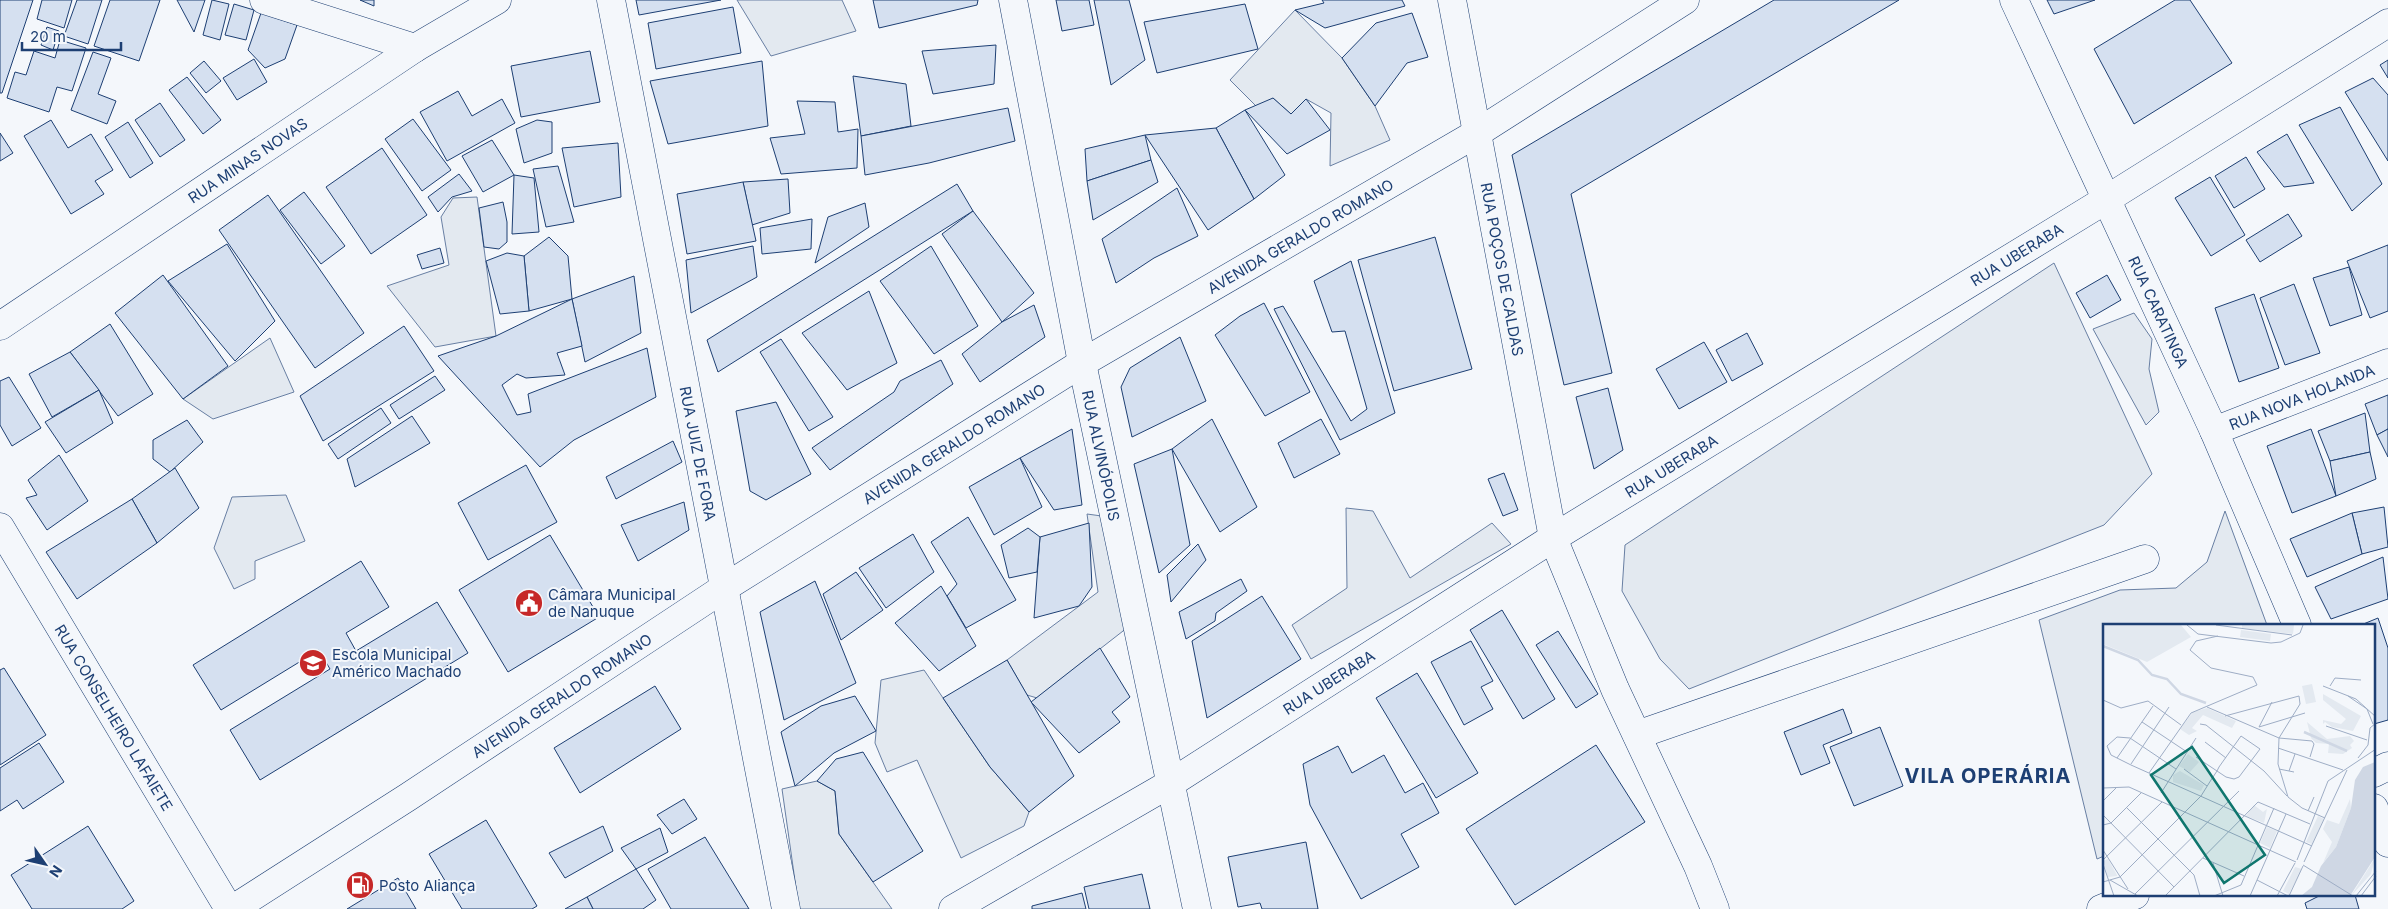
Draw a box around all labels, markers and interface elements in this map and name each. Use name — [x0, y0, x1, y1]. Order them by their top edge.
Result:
scale bar — [22, 20, 121, 52]
text: 20 m — [30, 27, 66, 46]
street label: RUA MINAS NOVAS — [184, 113, 311, 207]
street label: AVENIDA GERALDO ROMANO — [1204, 174, 1397, 297]
street label: RUA POÇOS DE CALDAS — [1477, 181, 1528, 358]
street label: RUA UBERABA — [1967, 219, 2066, 290]
street label: RUA CARATINGA — [2125, 253, 2193, 371]
street label: RUA NOVA HOLANDA — [2226, 360, 2377, 434]
street label: AVENIDA GERALDO ROMANO — [859, 379, 1049, 508]
street label: RUA JUIZ DE FORA — [676, 385, 721, 523]
street label: RUA ALVINÓPOLIS — [1078, 388, 1125, 523]
street label: RUA UBERABA — [1621, 430, 1721, 501]
place label: Câmara Municipal de Nanuque — [548, 585, 676, 621]
public building icon: Câmara Municipal de Nanuque — [514, 588, 544, 618]
street label: RUA CONSELHEIRO LAFAIETE — [51, 621, 177, 814]
inset map — [2103, 624, 2376, 896]
street label: AVENIDA GERALDO ROMANO — [468, 629, 655, 762]
place label: Escola Municipal Américo Machado — [332, 645, 462, 681]
street label: RUA UBERABA — [1279, 646, 1378, 718]
school or university icon: Escola Municipal Américo Machado — [298, 648, 328, 678]
district label: VILA OPERÁRIA — [1905, 763, 2071, 788]
north arrow — [20, 839, 70, 889]
text: N — [46, 862, 66, 881]
fuel station icon: Posto Aliança — [345, 870, 375, 900]
place label: Posto Aliança — [379, 876, 475, 895]

